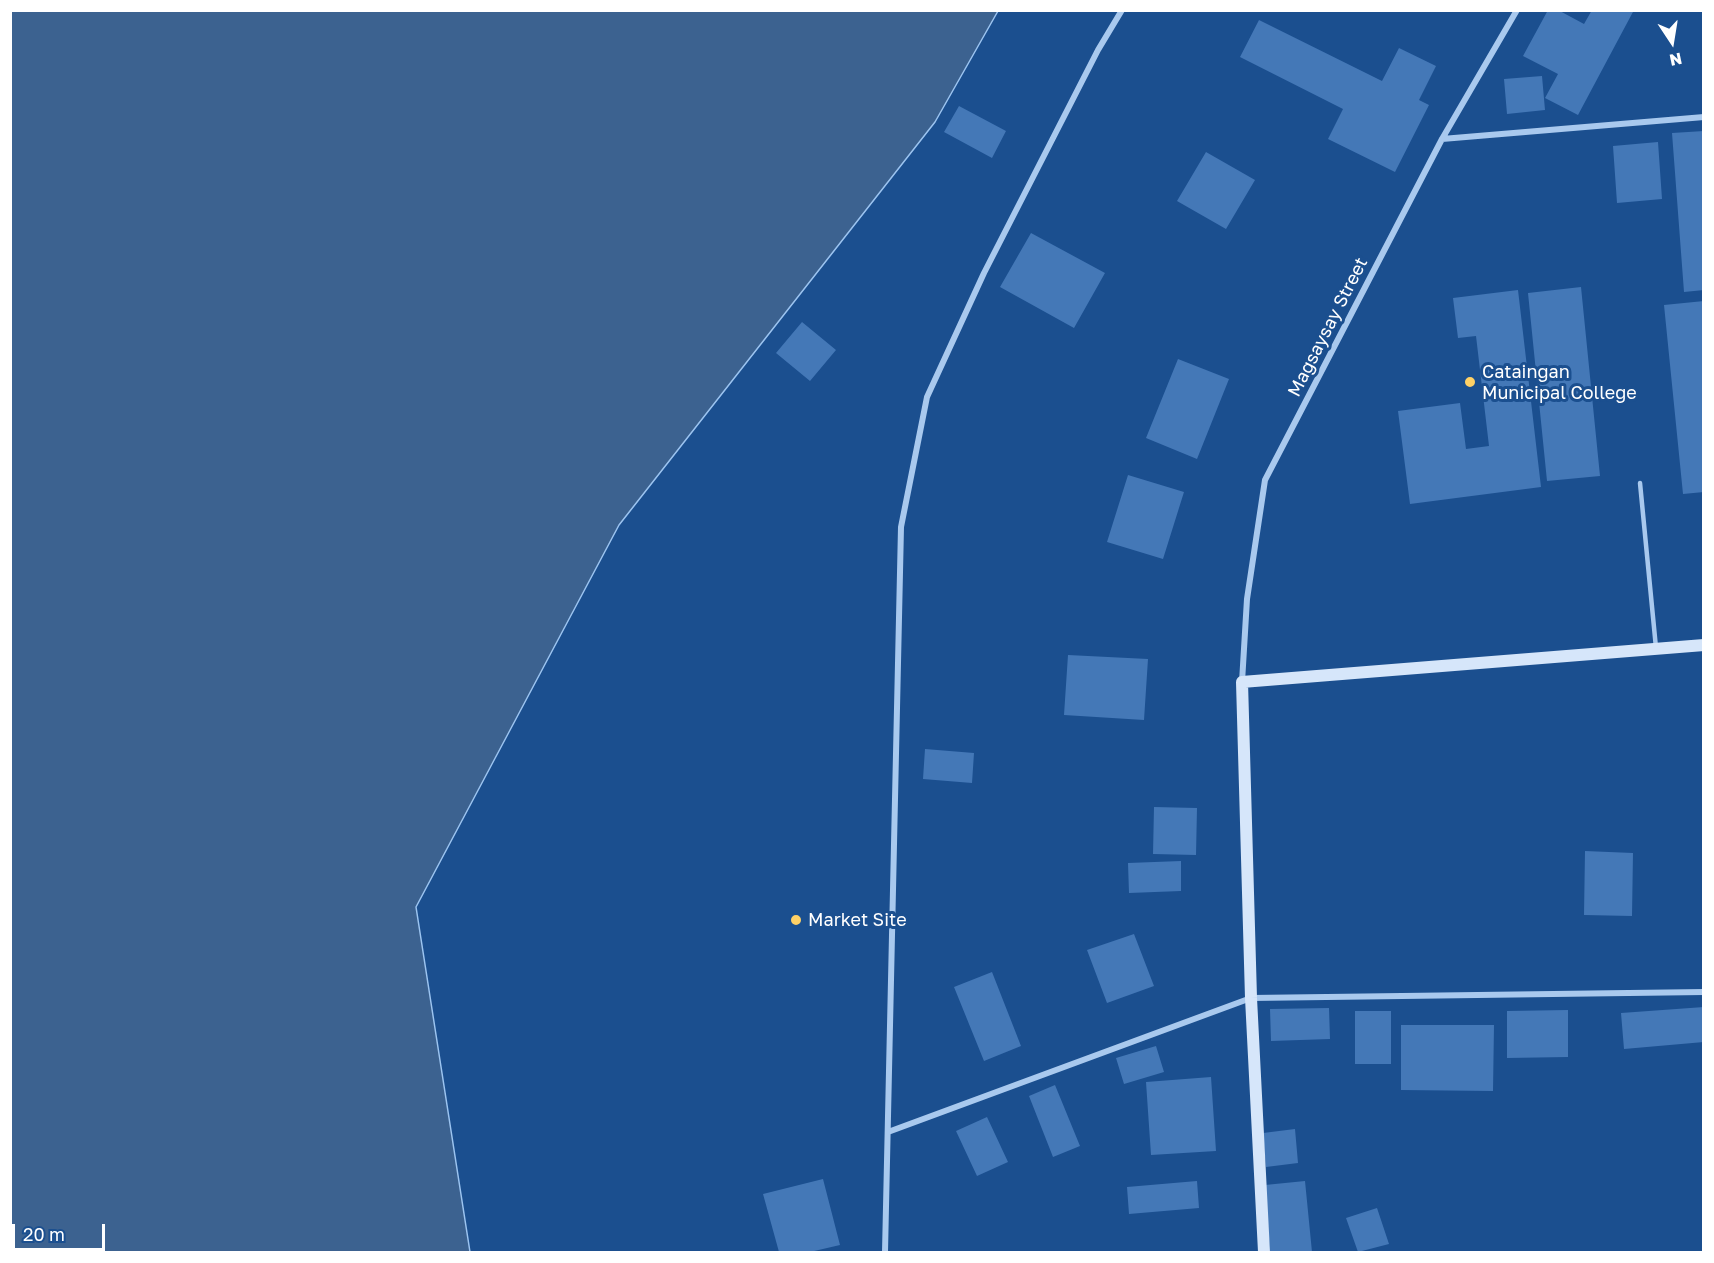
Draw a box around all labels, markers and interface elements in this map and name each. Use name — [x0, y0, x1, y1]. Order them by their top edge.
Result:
north arrow — [1642, 12, 1702, 72]
text: N — [1668, 49, 1684, 71]
street label: Magsaysay Street — [1284, 254, 1372, 400]
place label: Cataingan Municipal College — [1482, 361, 1637, 404]
marker: Cataingan Municipal College — [1463, 375, 1477, 389]
place label: Market Site — [808, 909, 907, 931]
marker: Market Site — [789, 913, 803, 927]
scale bar — [15, 1212, 108, 1250]
text: 20 m — [23, 1223, 65, 1245]

